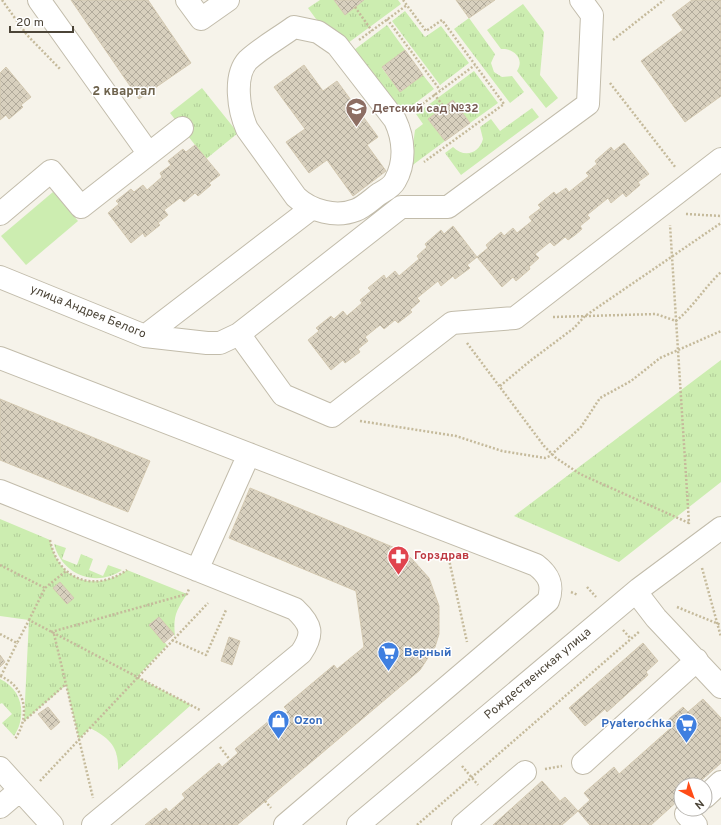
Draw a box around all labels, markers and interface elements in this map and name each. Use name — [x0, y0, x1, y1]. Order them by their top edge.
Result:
scale bar — [10, 8, 73, 34]
text: 20 m — [16, 15, 44, 31]
district label: 2 квартал — [92, 84, 156, 100]
school or university icon: Детский сад №32 — [343, 96, 369, 129]
place label: Детский сад №32 — [372, 101, 479, 117]
street label: улица Андрея Белого — [28, 281, 149, 343]
pharmacy icon: Горздрав — [385, 543, 411, 576]
place label: Горздрав — [414, 548, 469, 564]
street label: Рождественская улица — [481, 625, 595, 723]
supermarket icon: Верный — [375, 640, 401, 673]
place label: Верный — [404, 645, 451, 661]
shop icon: Ozon — [266, 708, 292, 741]
supermarket icon: Pyaterochka — [674, 711, 700, 744]
place label: Ozon — [294, 713, 323, 729]
place label: Pyaterochka — [601, 716, 672, 732]
north arrow — [673, 777, 713, 817]
text: N — [691, 796, 706, 812]

